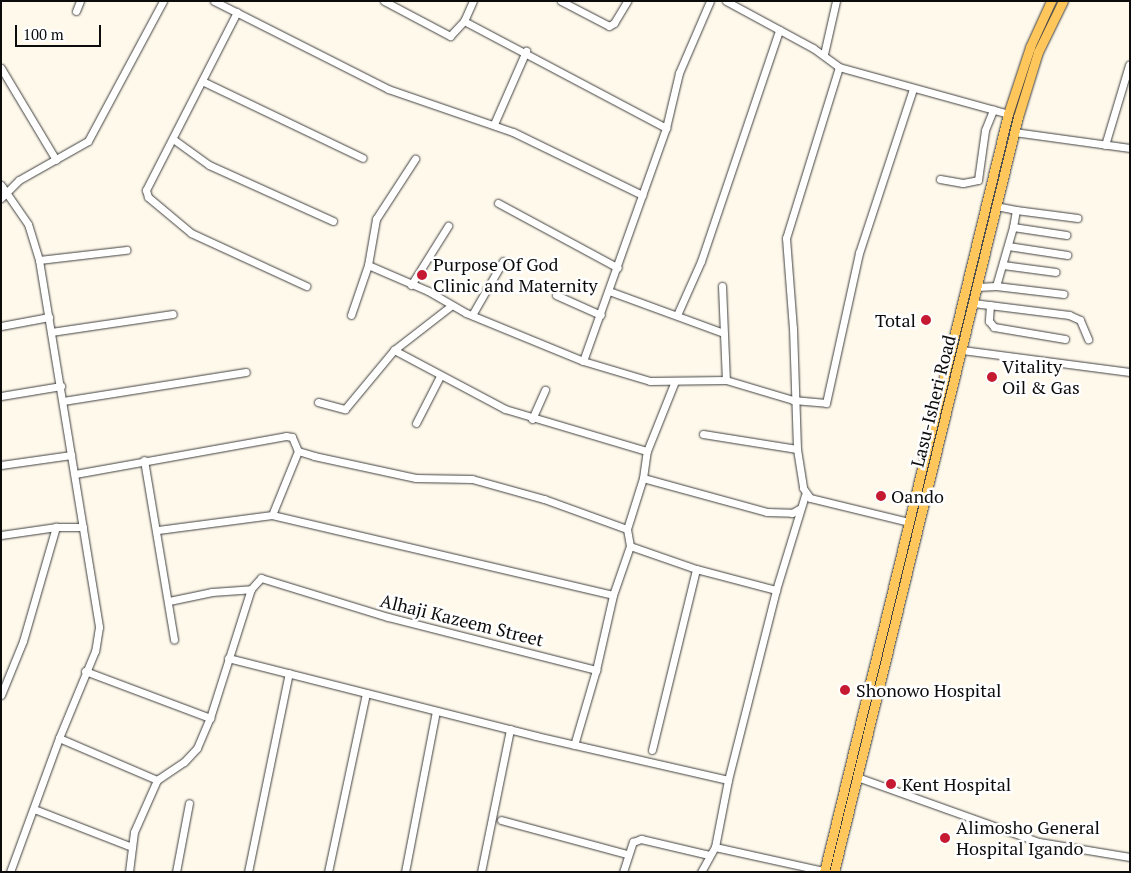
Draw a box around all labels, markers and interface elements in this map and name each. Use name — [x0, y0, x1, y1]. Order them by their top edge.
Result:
scale bar — [18, 15, 104, 47]
text: 100 m — [23, 24, 64, 44]
place label: Purpose Of God Clinic and Maternity — [433, 254, 598, 296]
marker: Purpose Of God Clinic and Maternity — [415, 268, 429, 282]
place label: Total — [875, 309, 916, 331]
marker: Total — [920, 314, 932, 326]
street label: Lasu-Isheri Road — [906, 333, 960, 469]
place label: Vitality Oil & Gas — [1002, 356, 1080, 398]
marker: Vitality Oil & Gas — [986, 371, 998, 383]
place label: Oando — [891, 485, 944, 507]
marker: Oando — [875, 490, 887, 502]
street label: Alhaji Kazeem Street — [378, 589, 546, 651]
place label: Shonowo Hospital — [856, 679, 1001, 701]
marker: Shonowo Hospital — [838, 683, 852, 697]
place label: Kent Hospital — [902, 773, 1011, 795]
marker: Kent Hospital — [884, 777, 898, 791]
place label: Alimosho General Hospital Igando — [956, 817, 1100, 860]
marker: Alimosho General Hospital Igando — [938, 831, 952, 845]

